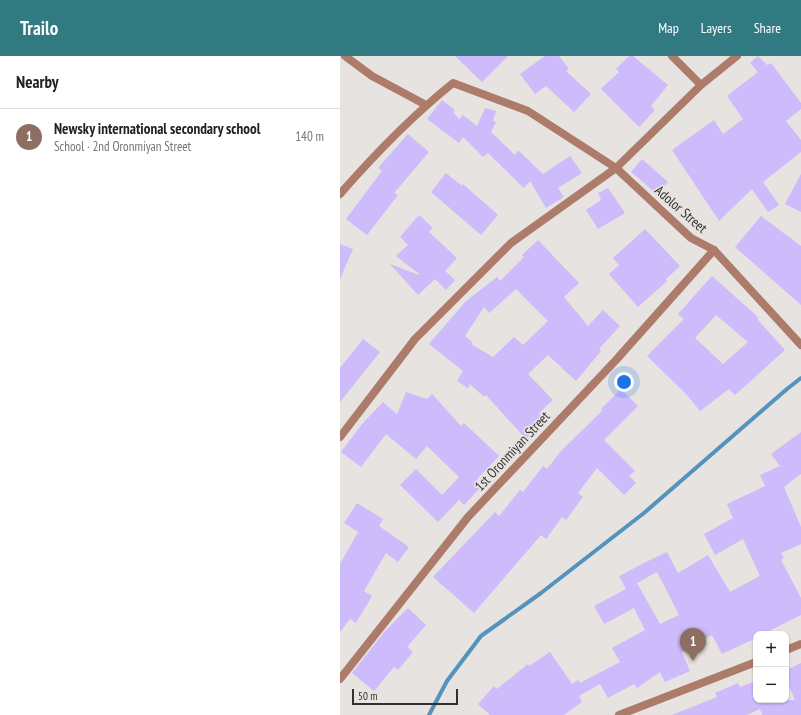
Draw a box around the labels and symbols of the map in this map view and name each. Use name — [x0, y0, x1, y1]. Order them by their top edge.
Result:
street label: Adolor Street — [651, 181, 711, 237]
your location — [614, 372, 634, 392]
street label: 1st Oronmiyan Street — [470, 407, 554, 495]
pin: 1 — [680, 628, 706, 661]
scale bar — [352, 687, 458, 706]

